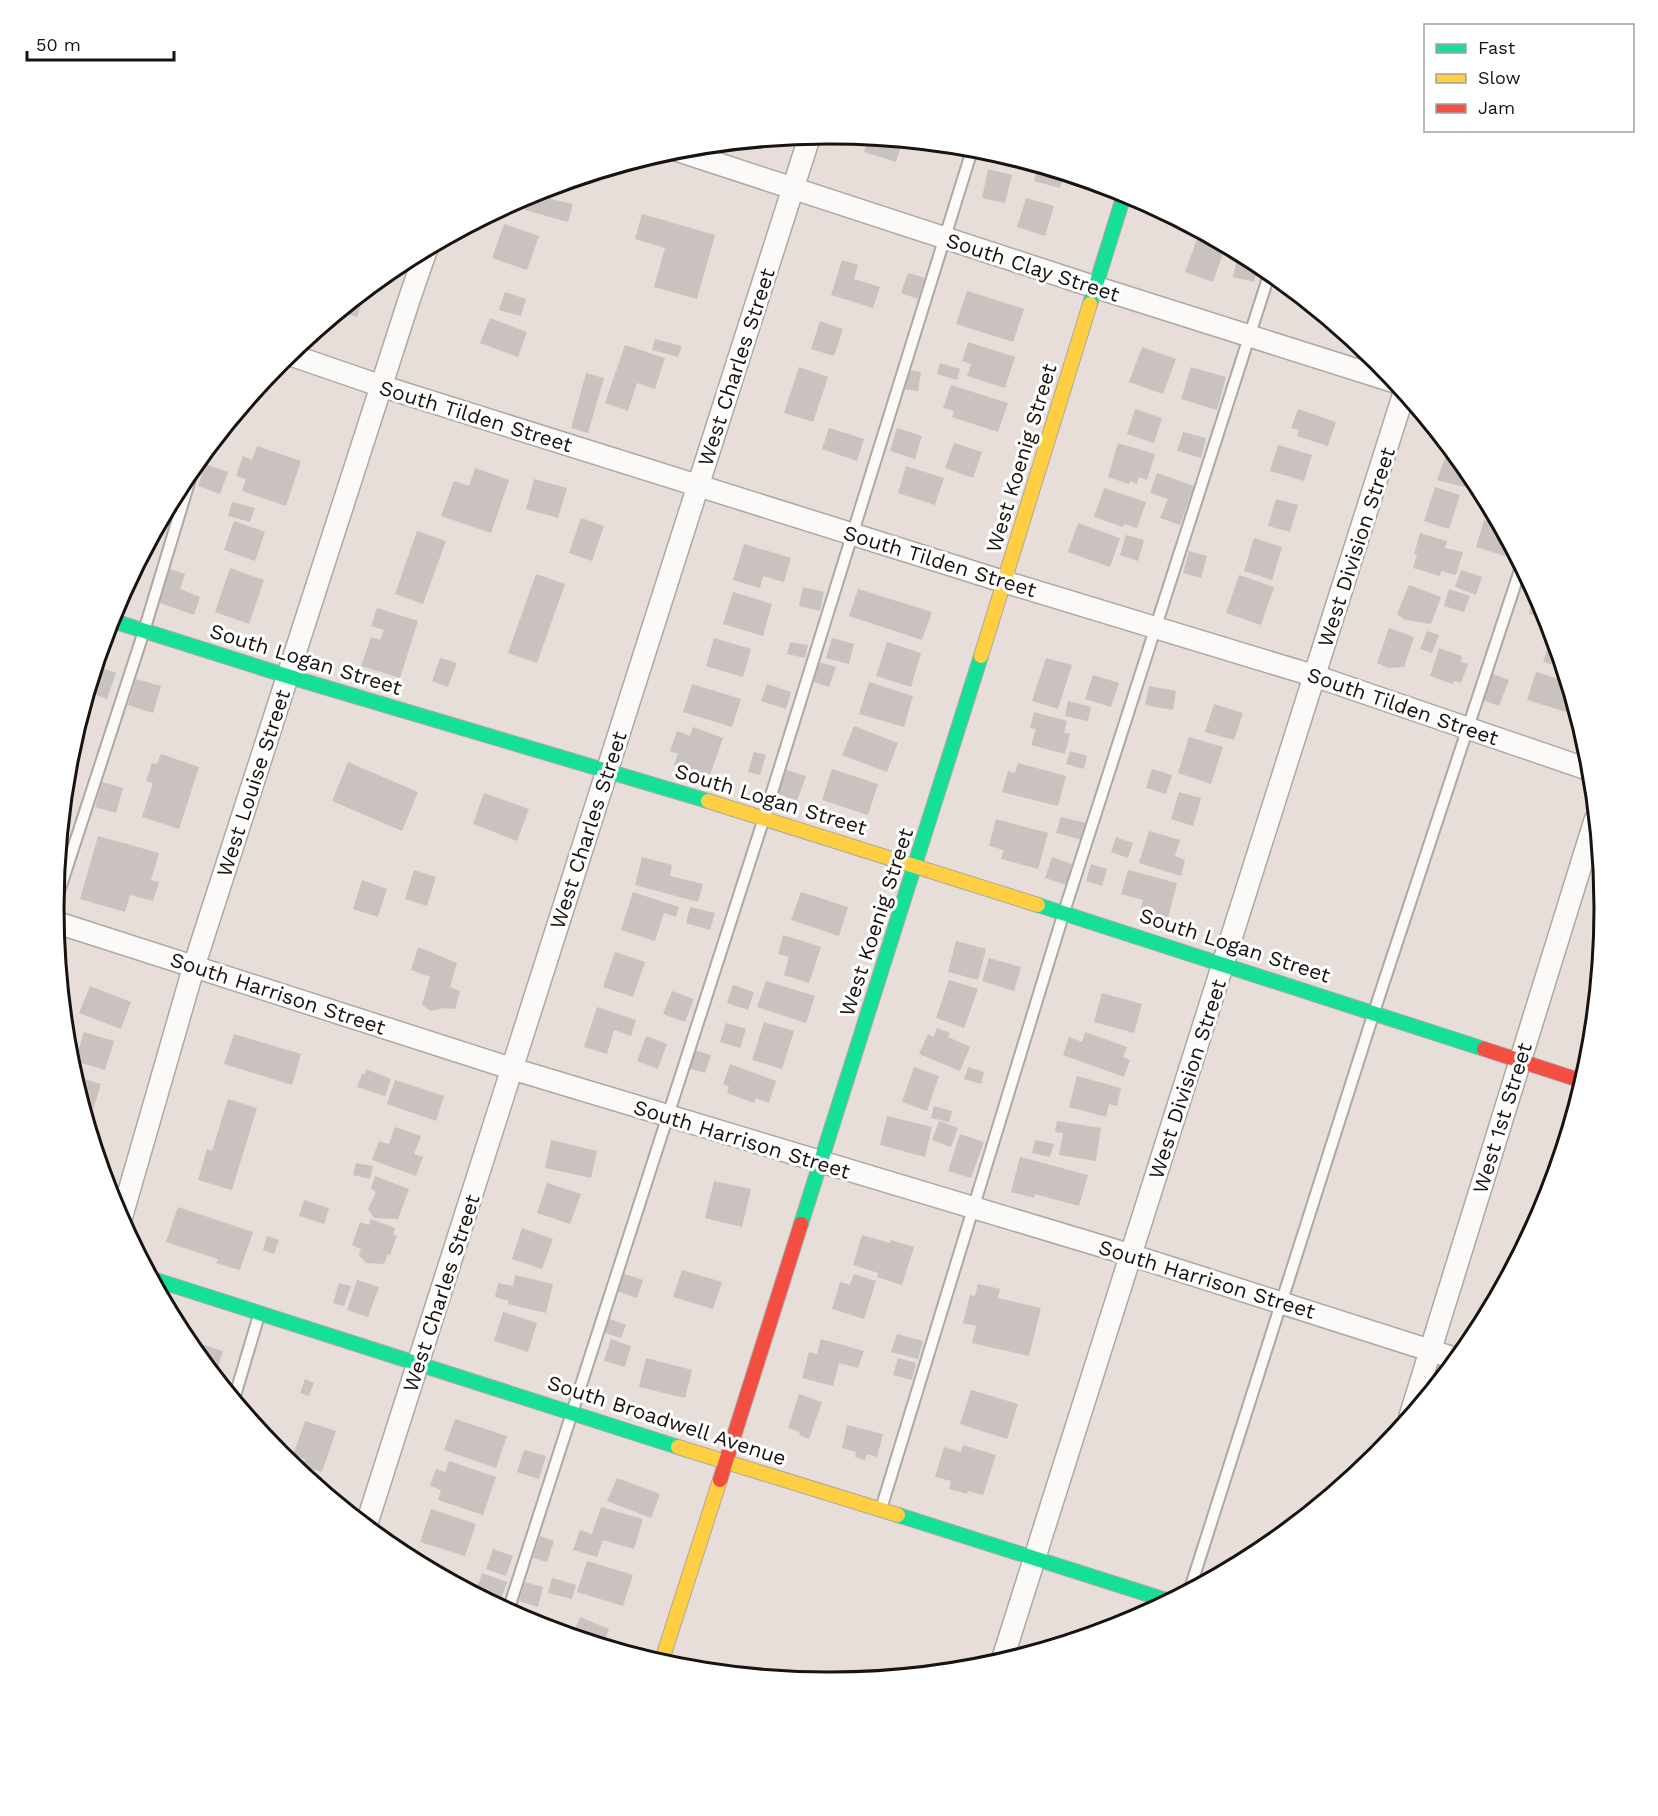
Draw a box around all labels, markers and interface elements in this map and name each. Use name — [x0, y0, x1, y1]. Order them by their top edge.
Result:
scale bar — [27, 24, 174, 62]
legend — [1424, 24, 1634, 132]
text: 50 m — [36, 34, 81, 55]
text: Fast — [1478, 37, 1516, 58]
text: Slow — [1478, 67, 1521, 88]
text: Jam — [1478, 97, 1515, 118]
street label: South Clay Street — [943, 227, 1123, 307]
street label: West Charles Street — [692, 265, 780, 469]
street label: West Koenig Street — [980, 360, 1062, 556]
street label: South Tilden Street — [377, 375, 576, 457]
street label: West Division Street — [1312, 444, 1400, 650]
street label: South Tilden Street — [841, 520, 1040, 602]
street label: South Logan Street — [207, 618, 405, 700]
street label: South Tilden Street — [1304, 662, 1502, 751]
street label: West Louise Street — [211, 686, 295, 880]
street label: West Charles Street — [544, 728, 632, 932]
street label: South Logan Street — [672, 758, 870, 840]
street label: West Koenig Street — [834, 825, 918, 1019]
street label: South Logan Street — [1136, 902, 1334, 988]
street label: South Harrison Street — [167, 946, 389, 1040]
street label: West Division Street — [1143, 976, 1231, 1182]
street label: West 1st Street — [1467, 1039, 1537, 1197]
street label: South Harrison Street — [631, 1094, 853, 1184]
street label: West Charles Street — [397, 1191, 485, 1395]
street label: South Harrison Street — [1096, 1234, 1318, 1324]
street label: South Broadwell Avenue — [544, 1370, 790, 1470]

